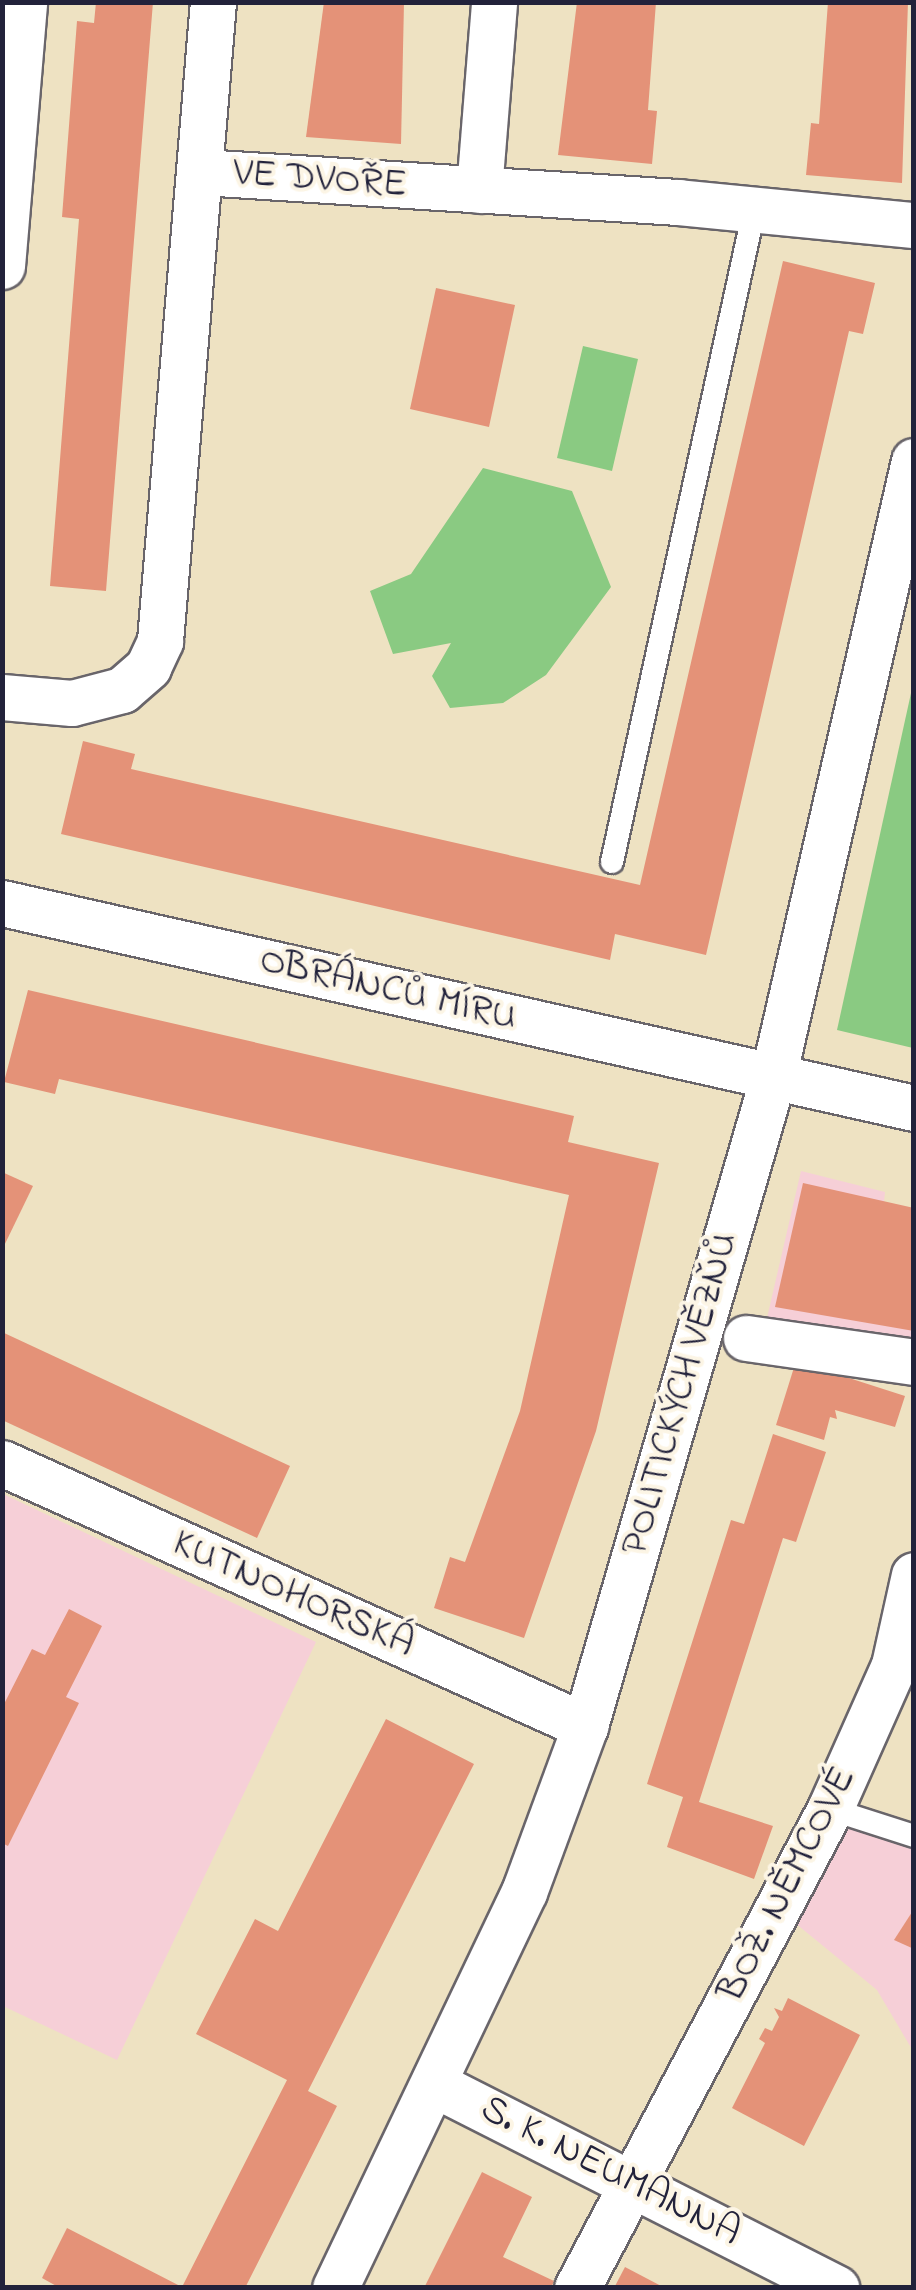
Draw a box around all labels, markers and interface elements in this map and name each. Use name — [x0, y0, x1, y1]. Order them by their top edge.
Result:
street label: VE DVOŘE — [232, 150, 408, 210]
street label: OBRÁNCŮ MÍRU — [255, 937, 521, 1043]
street label: POLITICKÝCH VĚZŇŮ — [612, 1227, 750, 1561]
street label: KUTNOHORSKÁ — [165, 1520, 421, 1670]
street label: BOŽ. NĚMCOVÉ — [708, 1759, 868, 2011]
street label: S. K. NEUMANNA — [472, 2086, 748, 2258]

